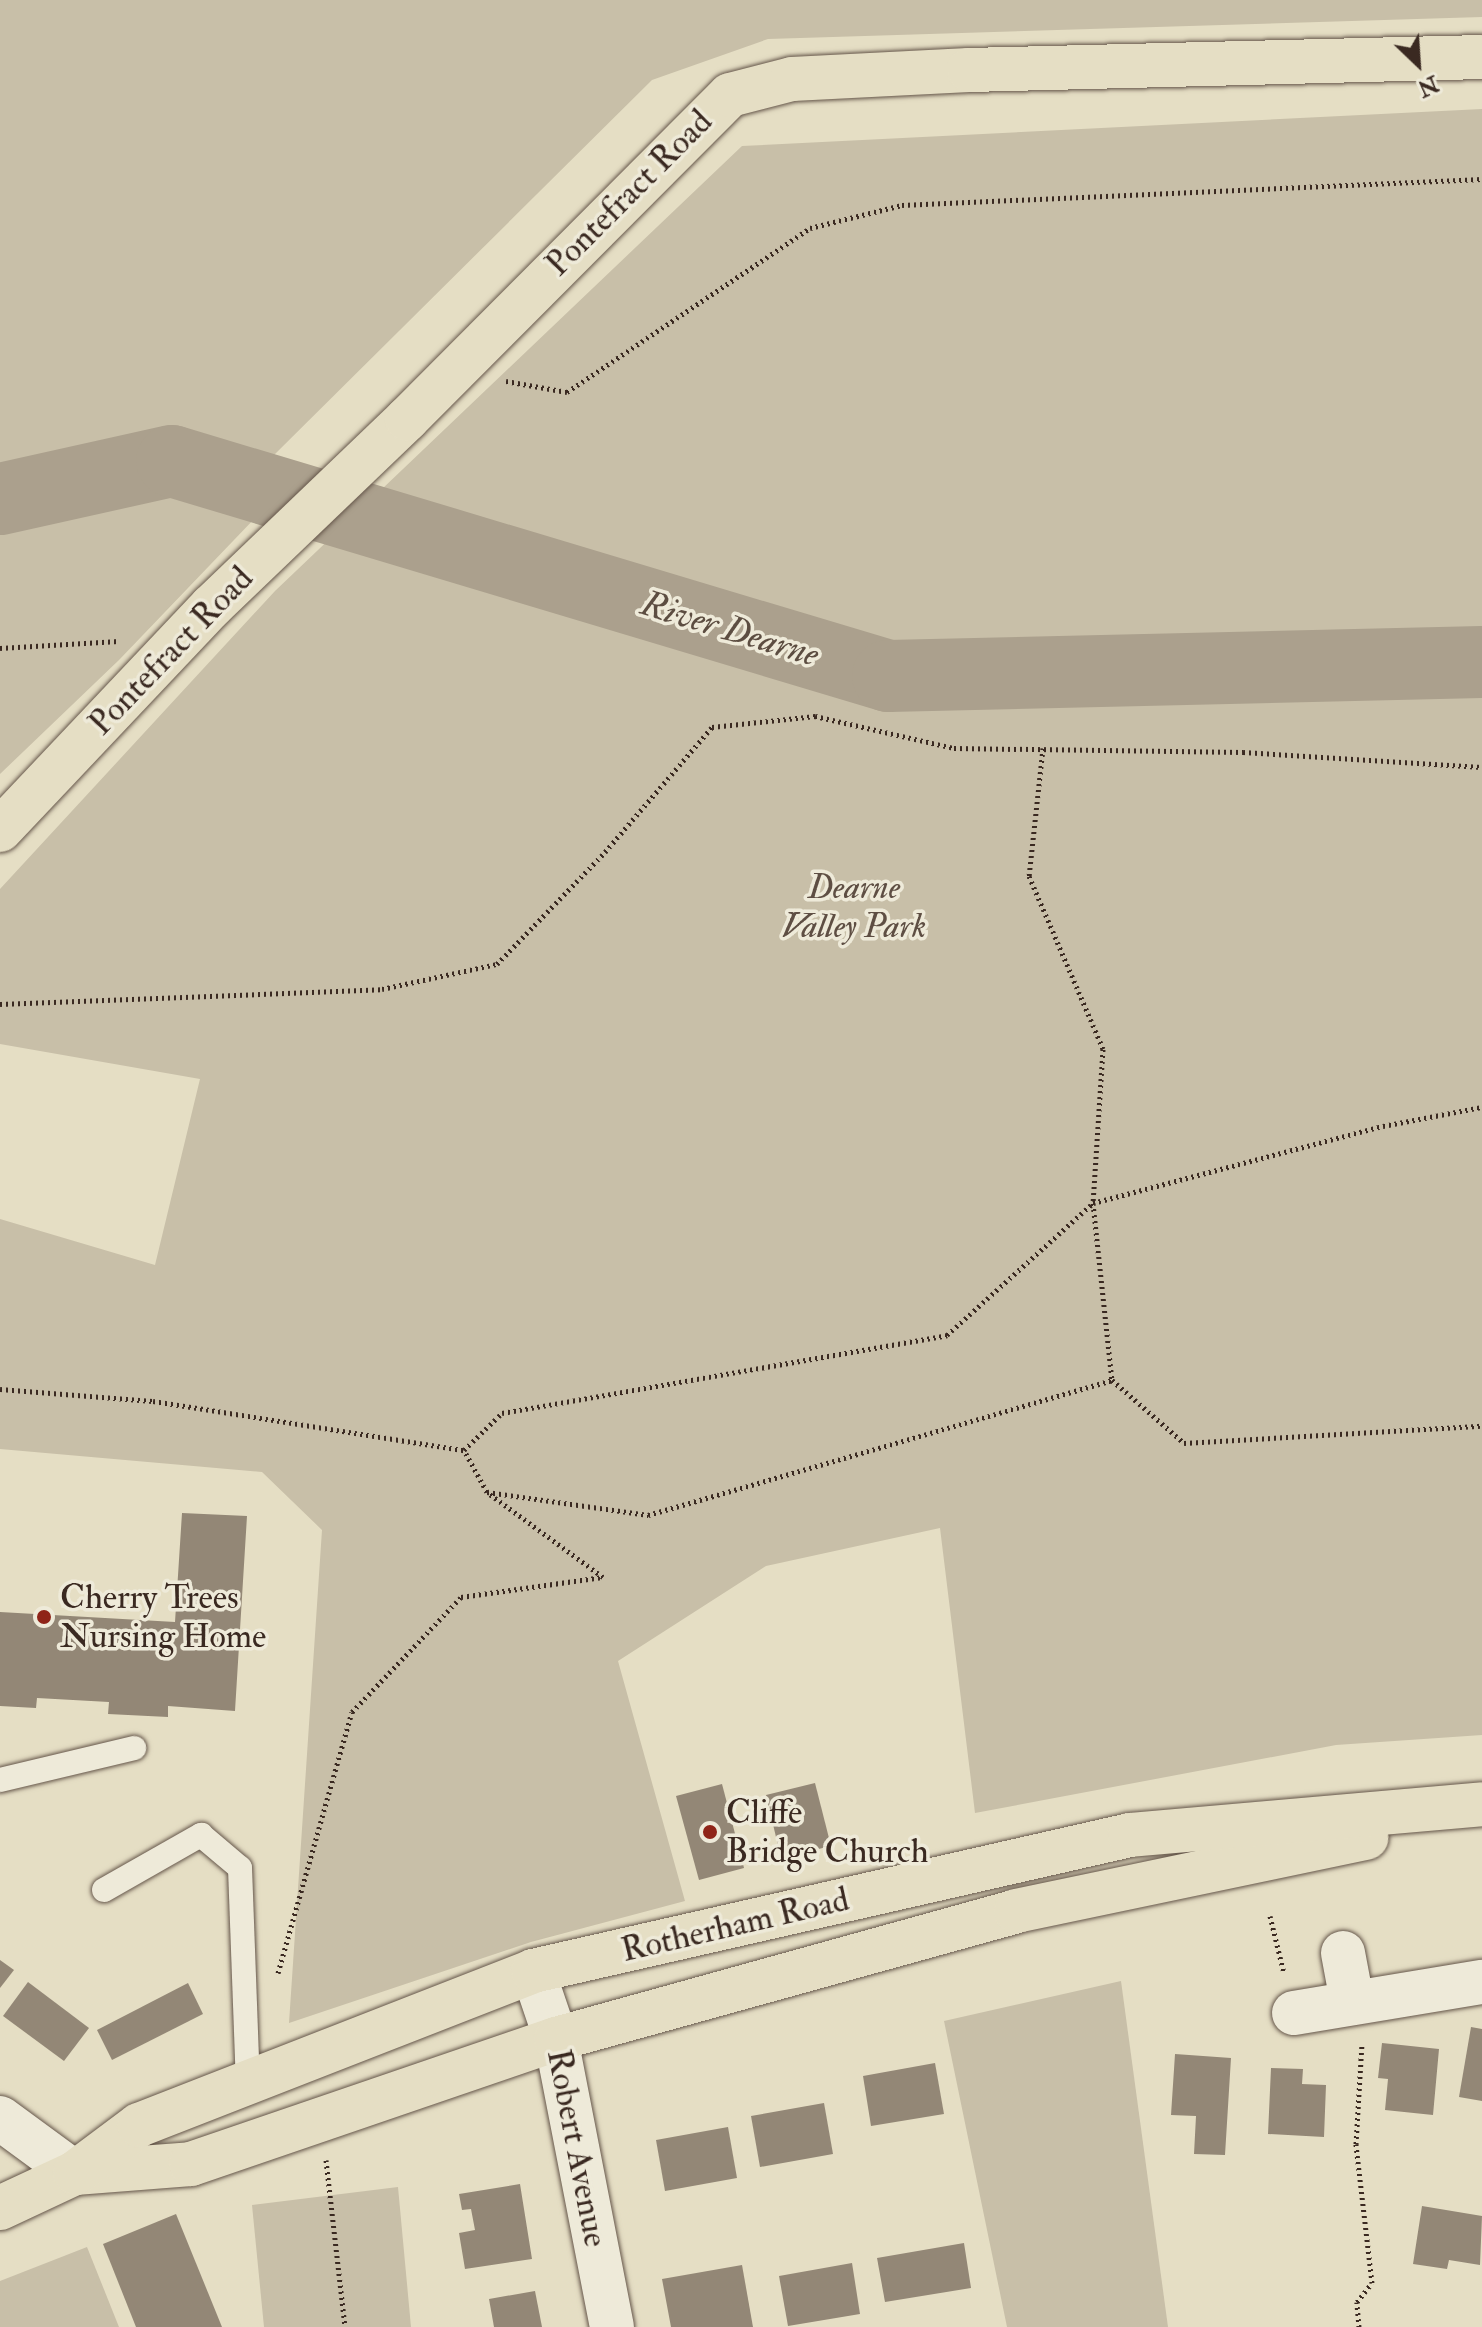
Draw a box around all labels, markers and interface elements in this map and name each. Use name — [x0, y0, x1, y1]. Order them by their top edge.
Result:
north arrow — [1378, 24, 1458, 104]
text: N — [1413, 69, 1443, 103]
street label: Pontefract Road — [537, 101, 721, 285]
street label: Pontefract Road — [80, 558, 262, 744]
water label: River Dearne — [636, 582, 824, 676]
park label: Dearne Valley Park — [782, 867, 926, 946]
place label: Cherry Trees Nursing Home — [60, 1577, 266, 1656]
marker: Cherry Trees Nursing Home — [35, 1608, 53, 1626]
place label: Cliffe Bridge Church — [726, 1792, 929, 1872]
marker: Cliffe Bridge Church — [701, 1823, 719, 1841]
street label: Rotherham Road — [617, 1879, 853, 1971]
street label: Robert Avenue — [538, 2046, 616, 2250]

